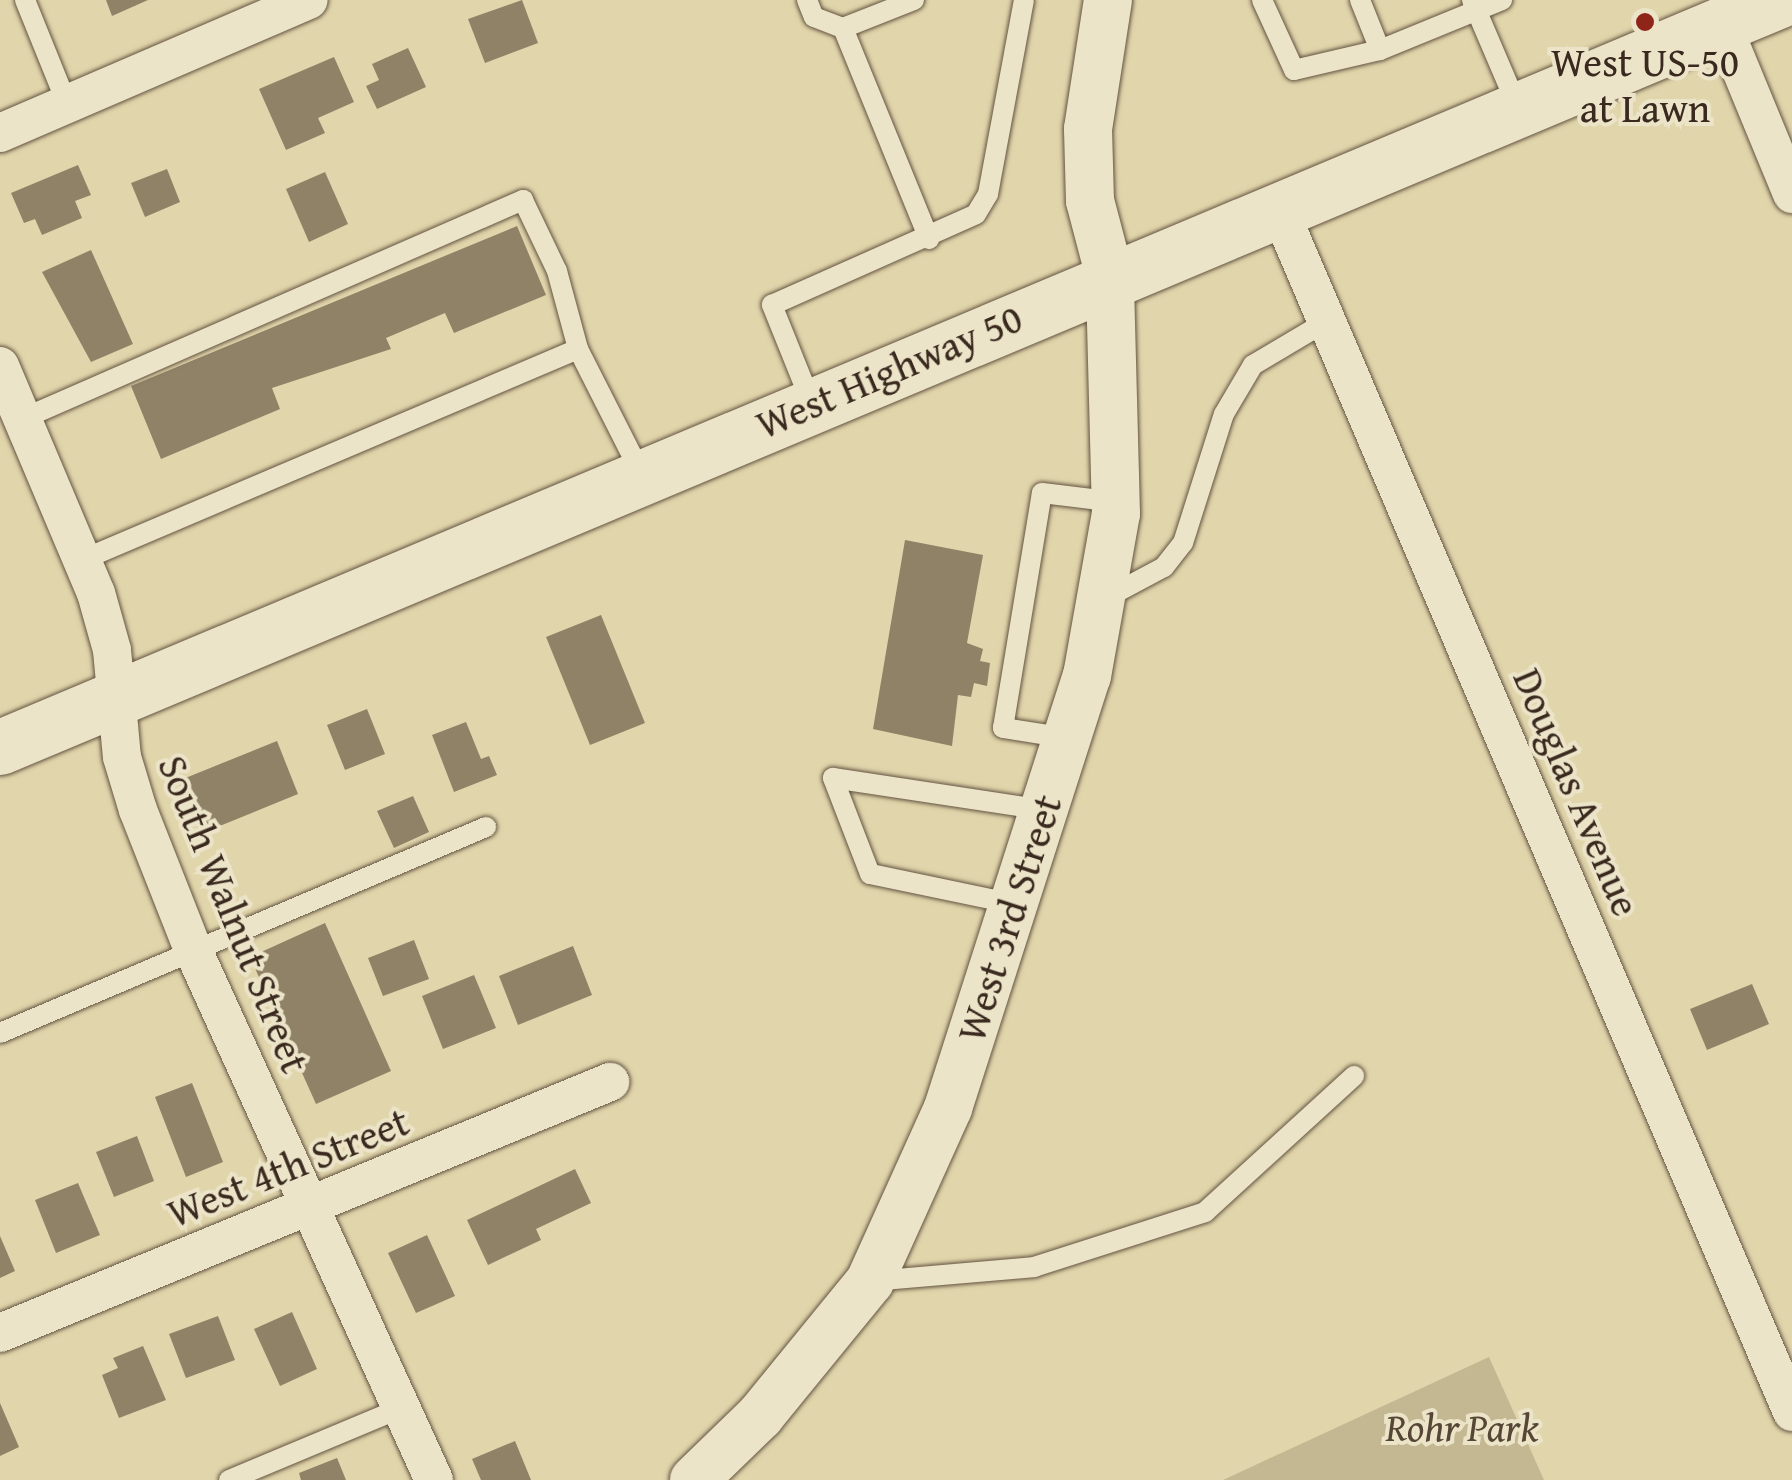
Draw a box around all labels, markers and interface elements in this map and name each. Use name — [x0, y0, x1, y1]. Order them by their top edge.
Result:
marker: West US-50 at Lawn — [1634, 11, 1656, 33]
place label: West US-50 at Lawn — [1551, 38, 1739, 132]
street label: West Highway 50 — [749, 293, 1029, 449]
street label: Douglas Avenue — [1503, 661, 1651, 923]
street label: South Walnut Street — [148, 748, 320, 1080]
street label: West 3rd Street — [947, 789, 1071, 1047]
street label: West 4th Street — [160, 1097, 416, 1237]
park label: Rohr Park — [1386, 1403, 1538, 1451]

